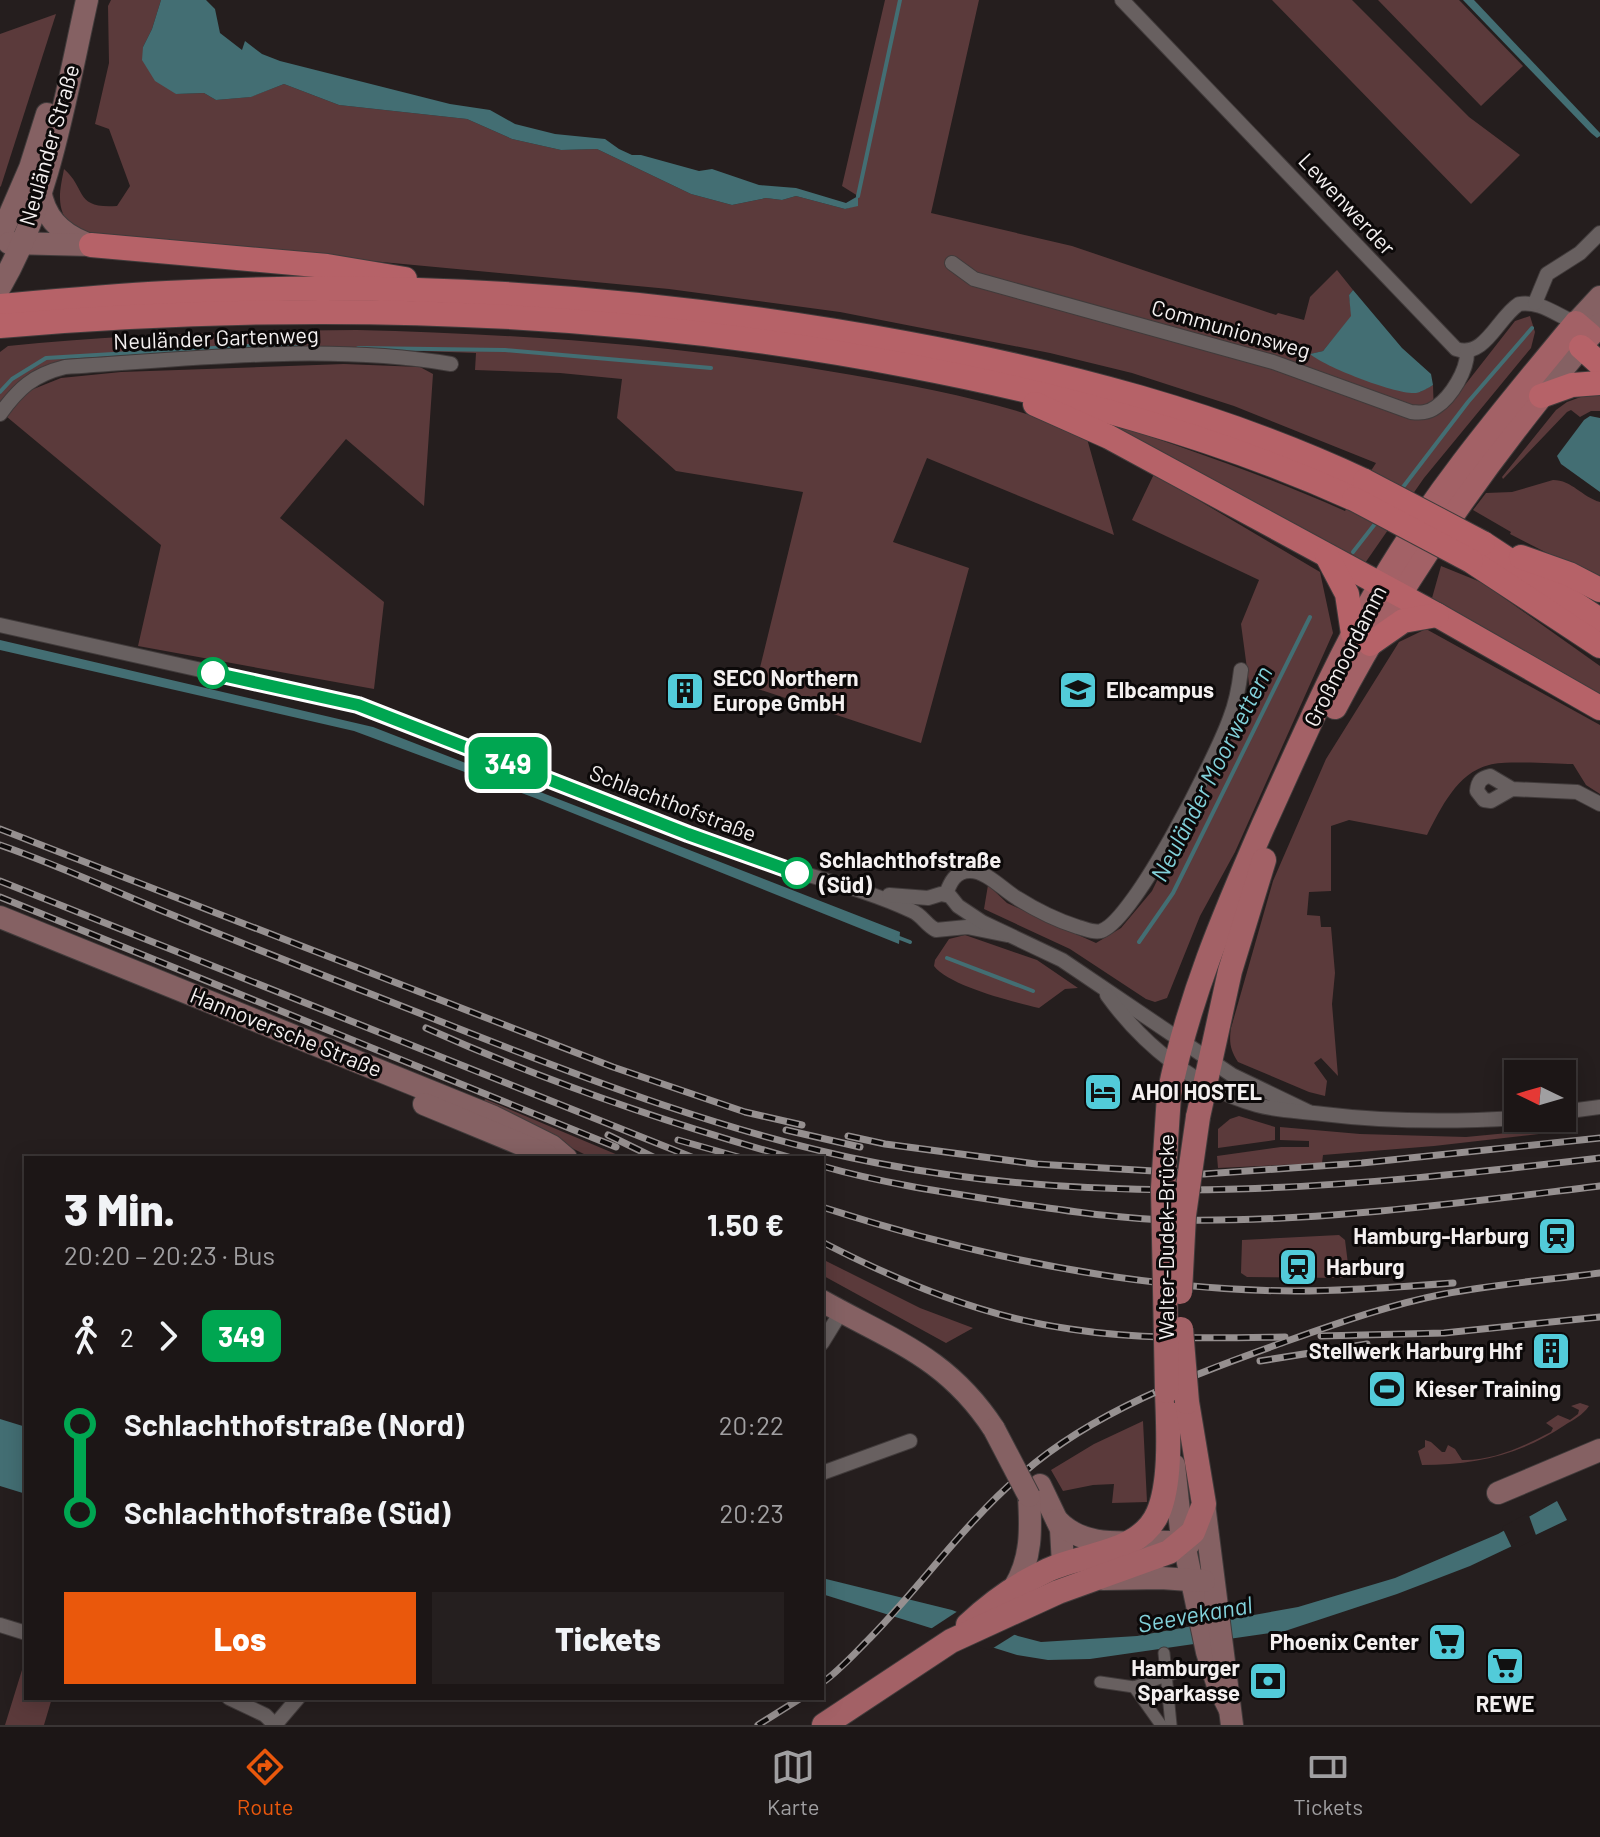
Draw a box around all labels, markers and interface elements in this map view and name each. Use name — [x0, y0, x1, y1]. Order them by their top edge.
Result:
street label: Neuländer Straße — [13, 61, 83, 228]
street label: Lewenwerder — [1294, 147, 1401, 260]
street label: Communionsweg — [1149, 293, 1314, 363]
street label: Neuländer Gartenweg — [113, 320, 319, 354]
street label: Großmoordamm — [1297, 581, 1391, 731]
unlabelled marker — [198, 658, 228, 688]
water label: Neuländer Moorwettern — [1144, 661, 1278, 886]
place label: SECO Northern Europe GmbH — [713, 664, 859, 715]
school or university icon: Elbcampus — [1057, 669, 1099, 711]
building icon: SECO Northern Europe GmbH — [664, 670, 706, 712]
place label: Elbcampus — [1106, 676, 1214, 702]
line badge: 349 — [462, 737, 554, 789]
text: 349 — [485, 746, 531, 780]
street label: Schlachthofstraße — [586, 758, 760, 846]
place label: Schlachthofstraße (Süd) — [818, 846, 1001, 897]
marker: Schlachthofstraße (Süd) — [782, 858, 812, 888]
street label: Hannoversche Straße — [187, 981, 386, 1081]
north arrow — [1504, 1060, 1576, 1132]
map controls — [1504, 1060, 1576, 1132]
hotel icon: AHOI HOSTEL — [1082, 1071, 1124, 1113]
place label: AHOI HOSTEL — [1131, 1078, 1263, 1104]
street label: Walter-Dudek-Brücke — [1152, 1134, 1178, 1340]
text: 3 Min. — [64, 1182, 175, 1235]
text: 1.50 € — [707, 1206, 784, 1242]
station icon: Hamburg-Harburg — [1536, 1215, 1578, 1257]
place label: Hamburg-Harburg — [1353, 1222, 1529, 1248]
text: 20:20 – 20:23 · Bus — [64, 1239, 275, 1270]
station icon: Harburg — [1277, 1246, 1319, 1288]
place label: Harburg — [1326, 1253, 1404, 1279]
icon: walk — [64, 1314, 108, 1358]
icon: forward — [146, 1314, 190, 1358]
text: 349 — [218, 1319, 265, 1353]
text: 2 — [120, 1321, 134, 1352]
building icon: Stellwerk Harburg Hhf — [1530, 1330, 1572, 1372]
place label: Stellwerk Harburg Hhf — [1309, 1337, 1523, 1363]
sports icon: Kieser Training — [1366, 1368, 1408, 1410]
place label: Kieser Training — [1415, 1375, 1561, 1401]
text: Schlachthofstraße (Nord) — [124, 1406, 464, 1442]
text: 20:22 — [719, 1409, 784, 1440]
text: Schlachthofstraße (Süd) — [124, 1494, 451, 1530]
text: 20:23 — [719, 1497, 784, 1528]
water label: Seevekanal — [1135, 1589, 1255, 1638]
button: Los — [64, 1592, 416, 1684]
button: Tickets — [432, 1592, 784, 1684]
supermarket icon: Phoenix Center — [1426, 1621, 1468, 1663]
place label: Phoenix Center — [1270, 1628, 1420, 1654]
supermarket icon: REWE — [1484, 1645, 1526, 1687]
place label: Hamburger Sparkasse — [1131, 1654, 1241, 1705]
bank icon: Hamburger Sparkasse — [1247, 1660, 1289, 1702]
place label: REWE — [1476, 1690, 1534, 1716]
tab: Route — [237, 1745, 293, 1819]
tab: Karte — [767, 1745, 819, 1819]
tab: Tickets — [1293, 1745, 1363, 1819]

